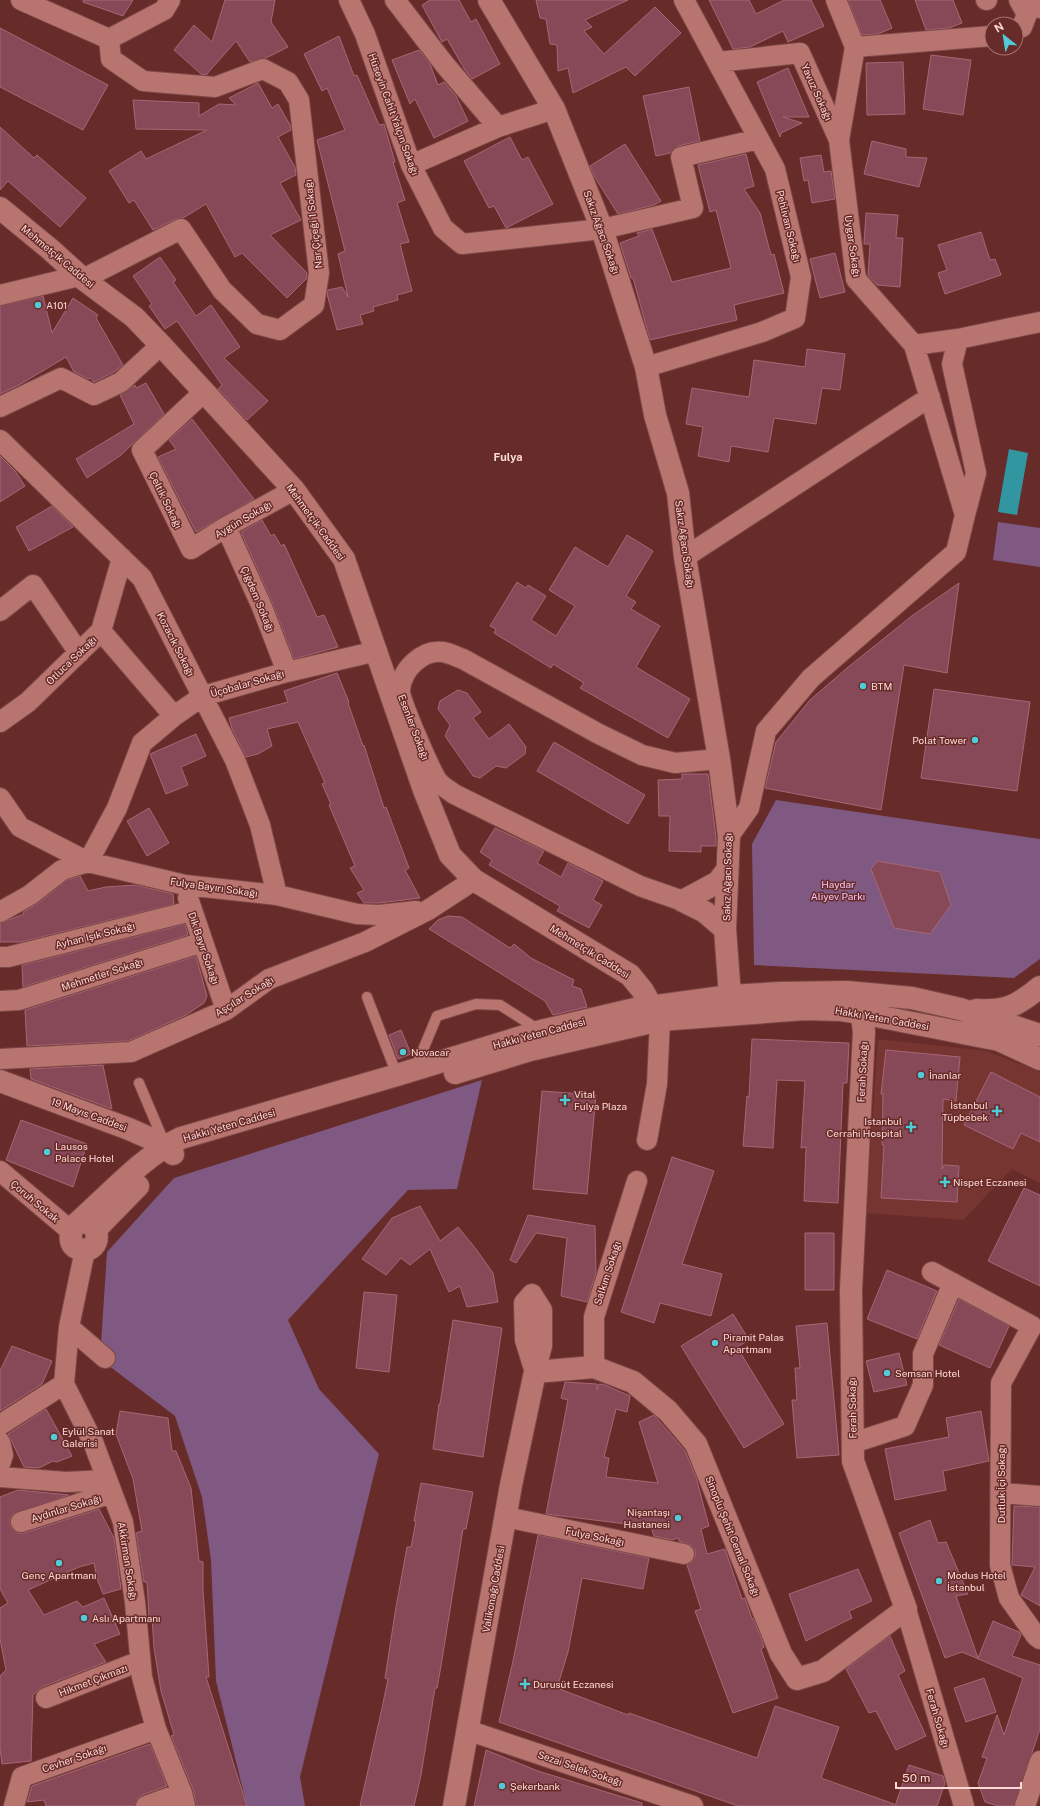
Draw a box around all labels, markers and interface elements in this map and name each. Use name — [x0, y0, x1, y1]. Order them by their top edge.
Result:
north arrow — [984, 16, 1024, 56]
text: N — [992, 20, 1006, 35]
street label: Hüseyin Cahit Yalçın Sokağı — [366, 51, 422, 177]
street label: Yavuz Sokağı — [799, 62, 835, 122]
street label: Nar Çiçeği 1 Sokağı — [302, 179, 324, 269]
street label: Sakız Ağacı Sokağı — [581, 188, 623, 276]
street label: Pehlivan Sokağı — [774, 189, 804, 263]
street label: Uygar Sokağı — [843, 214, 863, 278]
street label: Mehmetçik Caddesi — [19, 222, 97, 290]
place label: A101 — [46, 299, 67, 311]
marker: A101 — [33, 300, 43, 310]
district label: Fulya — [494, 451, 522, 463]
street label: Çeltik Sokağı — [147, 470, 185, 530]
street label: Mehmetçik Caddesi — [284, 481, 348, 563]
street label: Aygün Sokağı — [212, 498, 274, 540]
street label: Sakız Ağacı Sokağı — [673, 499, 697, 589]
street label: Çiğdem Sokağı — [239, 564, 277, 634]
street label: Kozacık Sokağı — [155, 610, 197, 678]
street label: Otluca Sokağı — [43, 633, 99, 687]
street label: Üçobalar Sokağı — [209, 667, 285, 699]
place label: BTM — [871, 680, 892, 692]
marker: BTM — [858, 681, 868, 691]
street label: Esenler Sokağı — [396, 692, 432, 762]
place label: Polat Tower — [912, 734, 967, 746]
marker: Polat Tower — [970, 735, 980, 745]
street label: Sakız Ağacı Sokağı — [720, 833, 734, 921]
street label: Fulya Bayırı Sokağı — [169, 875, 259, 899]
park label: Haydar Aliyev Parkı — [811, 878, 865, 902]
street label: Dik Bayır Sokağı — [186, 910, 222, 986]
street label: Ayhan Işık Sokağı — [54, 919, 136, 951]
street label: Mehmetçik Caddesi — [548, 922, 632, 980]
street label: Mehmetler Sokağı — [60, 955, 144, 993]
street label: Aşçılar Sokağı — [212, 973, 276, 1019]
street label: Hakkı Yeten Caddesi — [834, 1004, 930, 1032]
street label: Hakkı Yeten Caddesi — [491, 1015, 587, 1051]
street label: Ferah Sokağı — [854, 1041, 870, 1103]
place label: Novacar — [411, 1046, 449, 1058]
marker: Novacar — [398, 1047, 408, 1057]
place label: İnanlar — [929, 1069, 961, 1081]
marker: İnanlar — [916, 1070, 926, 1080]
place label: Vital Fulya Plaza — [574, 1088, 627, 1112]
marker: Vital Fulya Plaza — [559, 1094, 571, 1106]
street label: 19 Mayıs Caddesi — [50, 1095, 128, 1133]
place label: İstanbul Tüpbebek — [942, 1099, 988, 1123]
marker: İstanbul Tüpbebek — [991, 1105, 1003, 1117]
street label: Hakkı Yeten Caddesi — [182, 1106, 276, 1144]
place label: Istanbul Cerrahi Hospital — [827, 1115, 902, 1139]
marker: Istanbul Cerrahi Hospital — [905, 1121, 917, 1133]
place label: Lausos Palace Hotel — [55, 1140, 114, 1164]
marker: Lausos Palace Hotel — [42, 1147, 52, 1157]
place label: Nispet Eczanesi — [953, 1176, 1027, 1188]
street label: Çoruh Sokak — [8, 1177, 62, 1225]
marker: Nispet Eczanesi — [940, 1177, 950, 1187]
street label: Salkım Sokağı — [591, 1240, 623, 1306]
place label: Piramit Palas Apartmanı — [723, 1331, 784, 1355]
marker: Piramit Palas Apartmanı — [710, 1338, 720, 1348]
place label: Semsan Hotel — [895, 1367, 960, 1379]
marker: Semsan Hotel — [882, 1368, 892, 1378]
street label: Ferah Sokağı — [845, 1377, 859, 1439]
place label: Eylül Sanat Galerisi — [62, 1425, 115, 1449]
marker: Eylül Sanat Galerisi — [49, 1432, 59, 1442]
street label: Dutluk İçi Sokağı — [995, 1445, 1007, 1523]
street label: Sinoplu Şehit Cemal Sokağı — [703, 1474, 763, 1598]
street label: Aydınlar Sokağı — [29, 1492, 103, 1524]
place label: Nişantaşı Hastanesi — [624, 1506, 670, 1530]
marker: Nişantaşı Hastanesi — [673, 1513, 683, 1523]
street label: Akkirman Sokağı — [116, 1521, 140, 1601]
street label: Fulya Sokağı — [565, 1524, 625, 1548]
street label: Valikonağı Caddesi — [479, 1545, 507, 1633]
marker: Genç Apartmanı — [54, 1558, 64, 1568]
place label: Genç Apartmanı — [21, 1569, 97, 1581]
place label: Modus Hotel İstanbul — [947, 1569, 1006, 1593]
marker: Modus Hotel İstanbul — [934, 1576, 944, 1586]
place label: Aslı Apartmanı — [92, 1612, 160, 1624]
marker: Aslı Apartmanı — [79, 1613, 89, 1623]
street label: Hikmet Çıkmazı — [57, 1661, 129, 1699]
place label: Durusüt Eczanesi — [533, 1678, 614, 1690]
marker: Durusüt Eczanesi — [520, 1679, 530, 1689]
street label: Ferah Sokağı — [924, 1687, 952, 1749]
street label: Cevher Sokağı — [40, 1741, 108, 1775]
street label: Sezai Selek Sokağı — [536, 1748, 624, 1788]
scale bar — [896, 1764, 1021, 1790]
text: 50 m — [902, 1771, 930, 1785]
place label: Şekerbank — [510, 1780, 561, 1792]
marker: Şekerbank — [497, 1781, 507, 1791]

